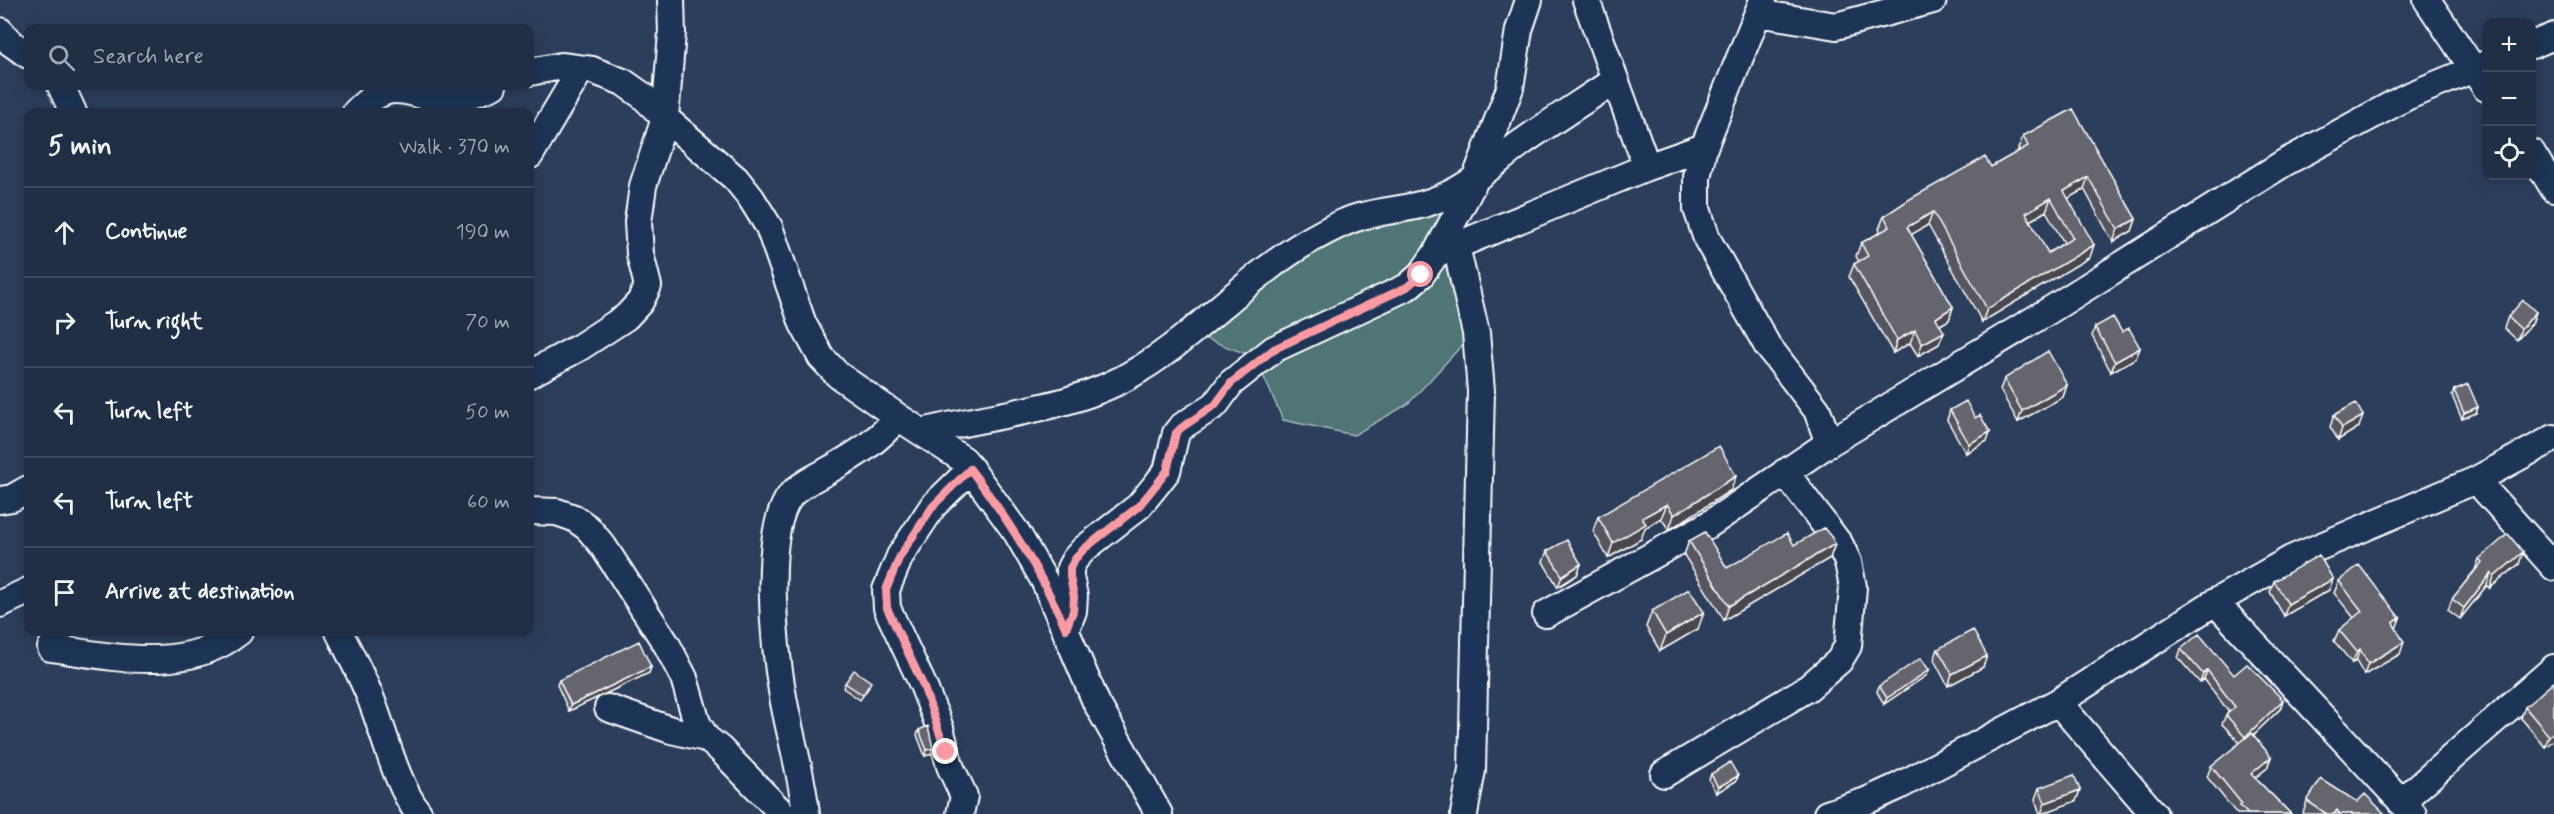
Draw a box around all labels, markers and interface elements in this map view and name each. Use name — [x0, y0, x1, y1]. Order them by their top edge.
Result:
map controls — [2482, 18, 2536, 180]
button: + — [2482, 18, 2536, 72]
search box — [24, 24, 534, 90]
icon: search — [45, 41, 78, 74]
text: Search here — [93, 43, 204, 71]
button: − — [2482, 72, 2536, 126]
button: locate — [2482, 126, 2536, 180]
text: 5 min — [48, 130, 112, 164]
text: Walk · 370 m — [399, 134, 510, 161]
icon: ahead — [48, 216, 81, 249]
text: Continue — [105, 218, 187, 246]
text: 190 m — [456, 219, 510, 246]
route start — [1407, 261, 1433, 287]
icon: right — [48, 306, 81, 339]
text: Turn right — [105, 308, 203, 336]
text: 70 m — [465, 309, 510, 336]
icon: left — [48, 396, 81, 429]
text: Turn left — [105, 398, 193, 426]
text: 50 m — [465, 399, 510, 426]
icon: left — [48, 486, 81, 519]
text: Turn left — [105, 488, 193, 516]
text: 60 m — [467, 489, 510, 516]
icon: arrive — [48, 576, 81, 609]
text: Arrive at destination — [105, 578, 295, 606]
route end — [932, 738, 958, 764]

